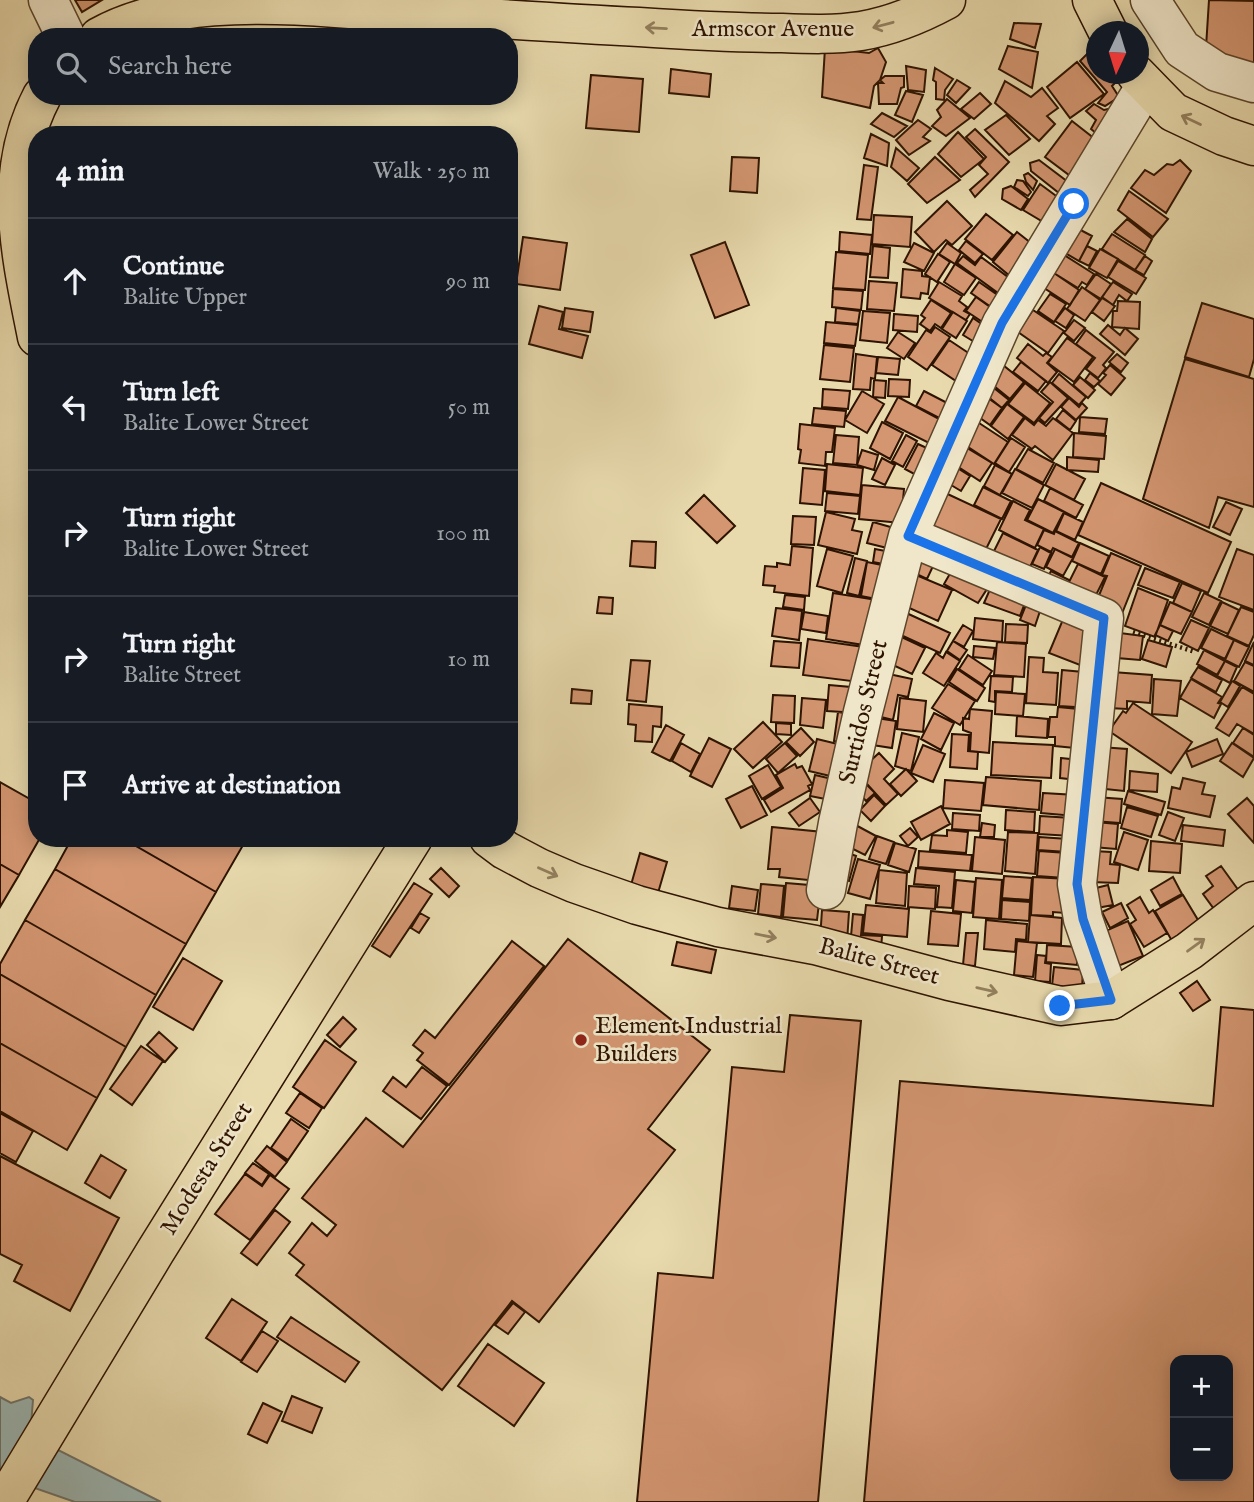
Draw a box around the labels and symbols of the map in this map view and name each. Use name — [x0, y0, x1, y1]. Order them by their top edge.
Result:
street label: Armscor Avenue — [691, 14, 854, 45]
one-way arrow — [872, 19, 895, 32]
north arrow — [1086, 21, 1149, 84]
one-way arrow — [645, 22, 668, 35]
one-way arrow — [1181, 113, 1202, 126]
route start — [1058, 188, 1089, 219]
street label: Surtidos Street — [832, 637, 896, 787]
one-way arrow — [537, 866, 559, 879]
one-way arrow — [754, 930, 777, 943]
street label: Balite Street — [815, 931, 943, 993]
one-way arrow — [1186, 938, 1205, 953]
one-way arrow — [975, 984, 998, 997]
route end — [1044, 990, 1075, 1021]
place label: Element Industrial Builders — [595, 1011, 782, 1070]
marker: Element Industrial Builders — [573, 1032, 589, 1048]
street label: Modesta Street — [154, 1097, 260, 1241]

